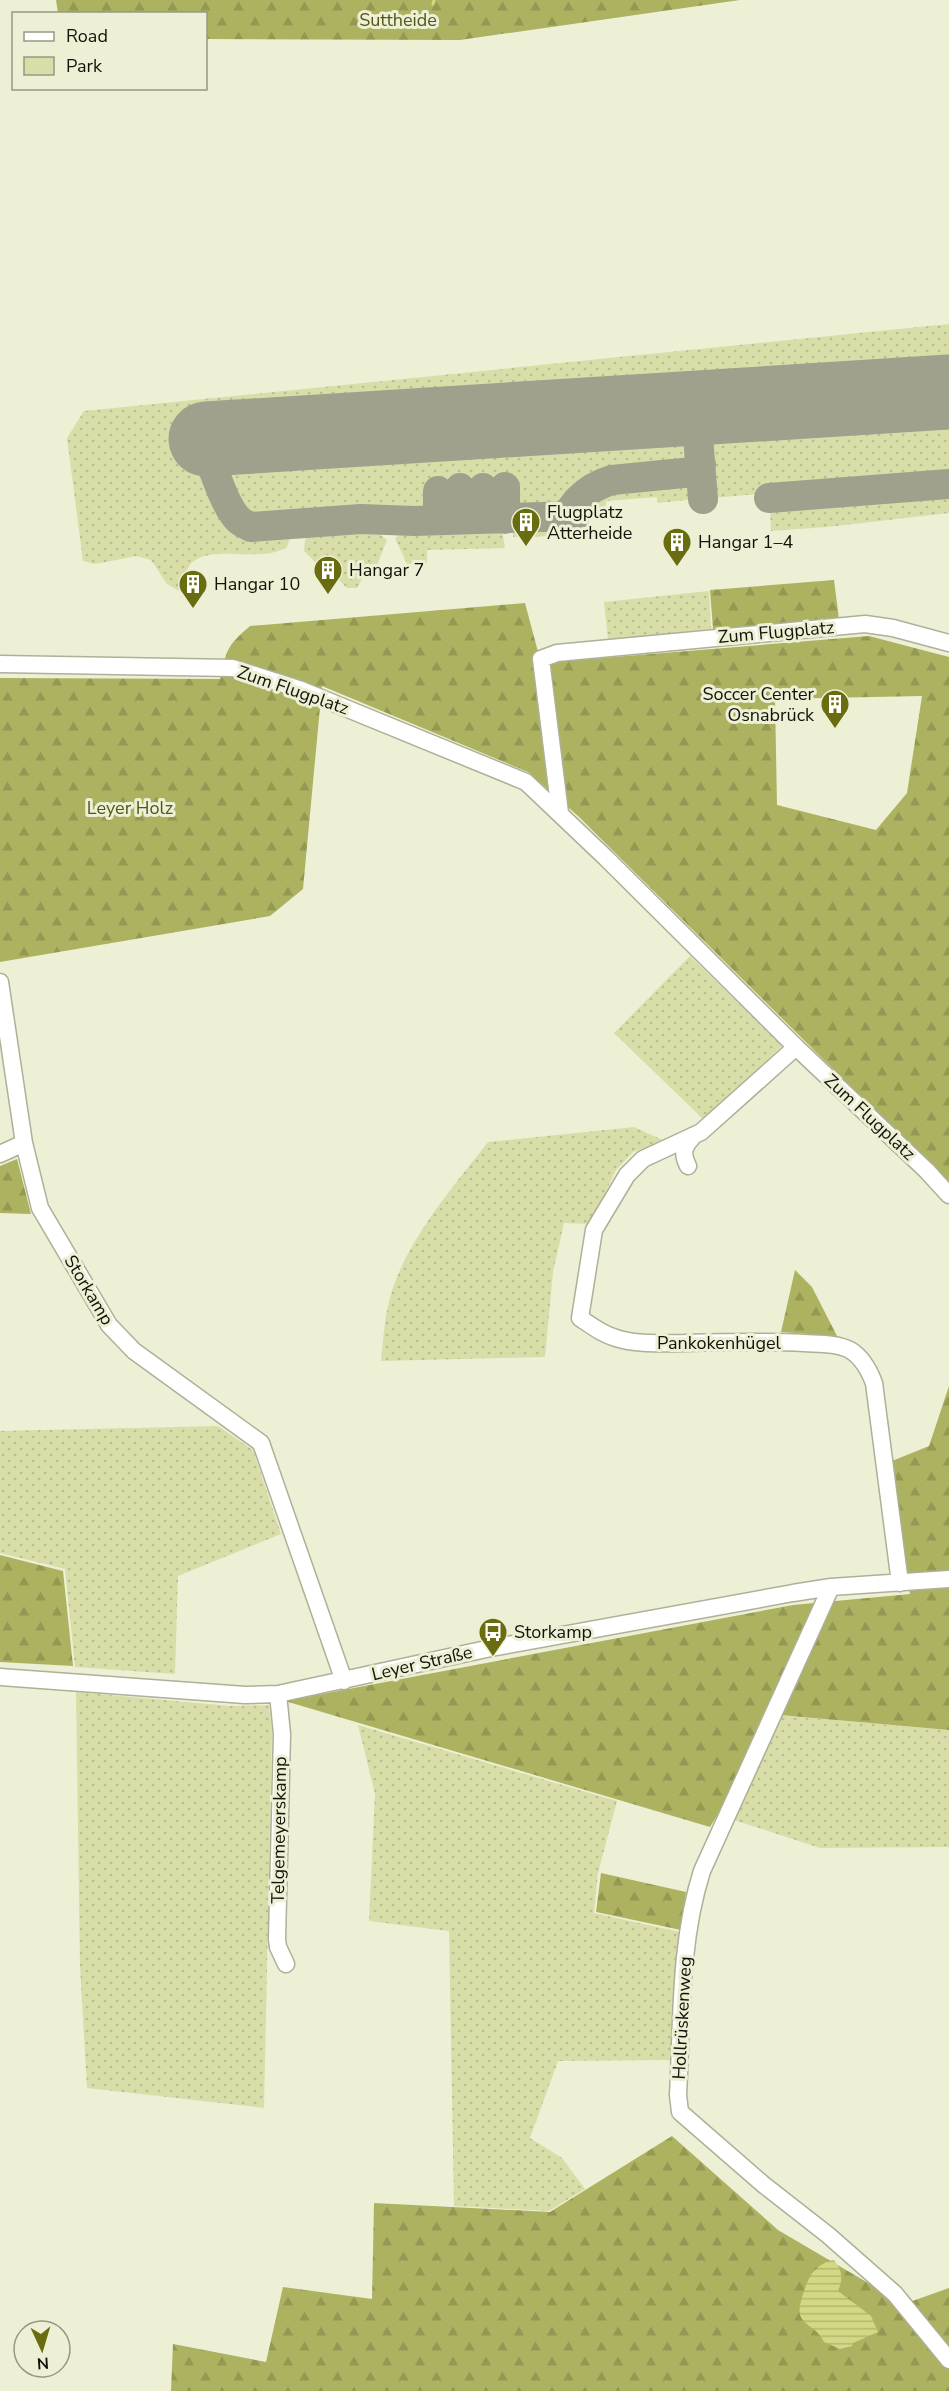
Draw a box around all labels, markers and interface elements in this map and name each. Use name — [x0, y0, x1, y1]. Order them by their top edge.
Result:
park label: Suttheide — [359, 8, 437, 32]
legend — [12, 12, 207, 90]
text: Road — [66, 24, 108, 48]
text: Park — [66, 54, 103, 78]
place label: Flugplatz Atterheide — [547, 500, 632, 545]
building icon: Flugplatz Atterheide — [510, 506, 542, 548]
building icon: Hangar 1–4 — [661, 526, 693, 568]
place label: Hangar 1–4 — [698, 530, 793, 554]
building icon: Hangar 7 — [312, 554, 344, 596]
place label: Hangar 7 — [349, 558, 424, 582]
building icon: Hangar 10 — [177, 568, 209, 610]
place label: Hangar 10 — [214, 572, 300, 596]
street label: Zum Flugplatz — [717, 615, 835, 649]
street label: Zum Flugplatz — [234, 660, 352, 720]
place label: Soccer Center Osnabrück — [702, 682, 815, 727]
building icon: Soccer Center Osnabrück — [819, 688, 851, 730]
park label: Leyer Holz — [87, 796, 173, 820]
street label: Zum Flugplatz — [819, 1069, 921, 1165]
street label: Storkamp — [59, 1250, 119, 1330]
street label: Pankokenhügel — [657, 1331, 782, 1355]
bus stop icon: Storkamp — [477, 1616, 509, 1658]
place label: Storkamp — [514, 1620, 592, 1644]
street label: Leyer Straße — [369, 1640, 475, 1686]
street label: Telgemeyerskamp — [266, 1756, 292, 1904]
street label: Hollrüskenweg — [667, 1956, 697, 2080]
north arrow — [12, 2319, 72, 2379]
text: N — [36, 2352, 50, 2374]

